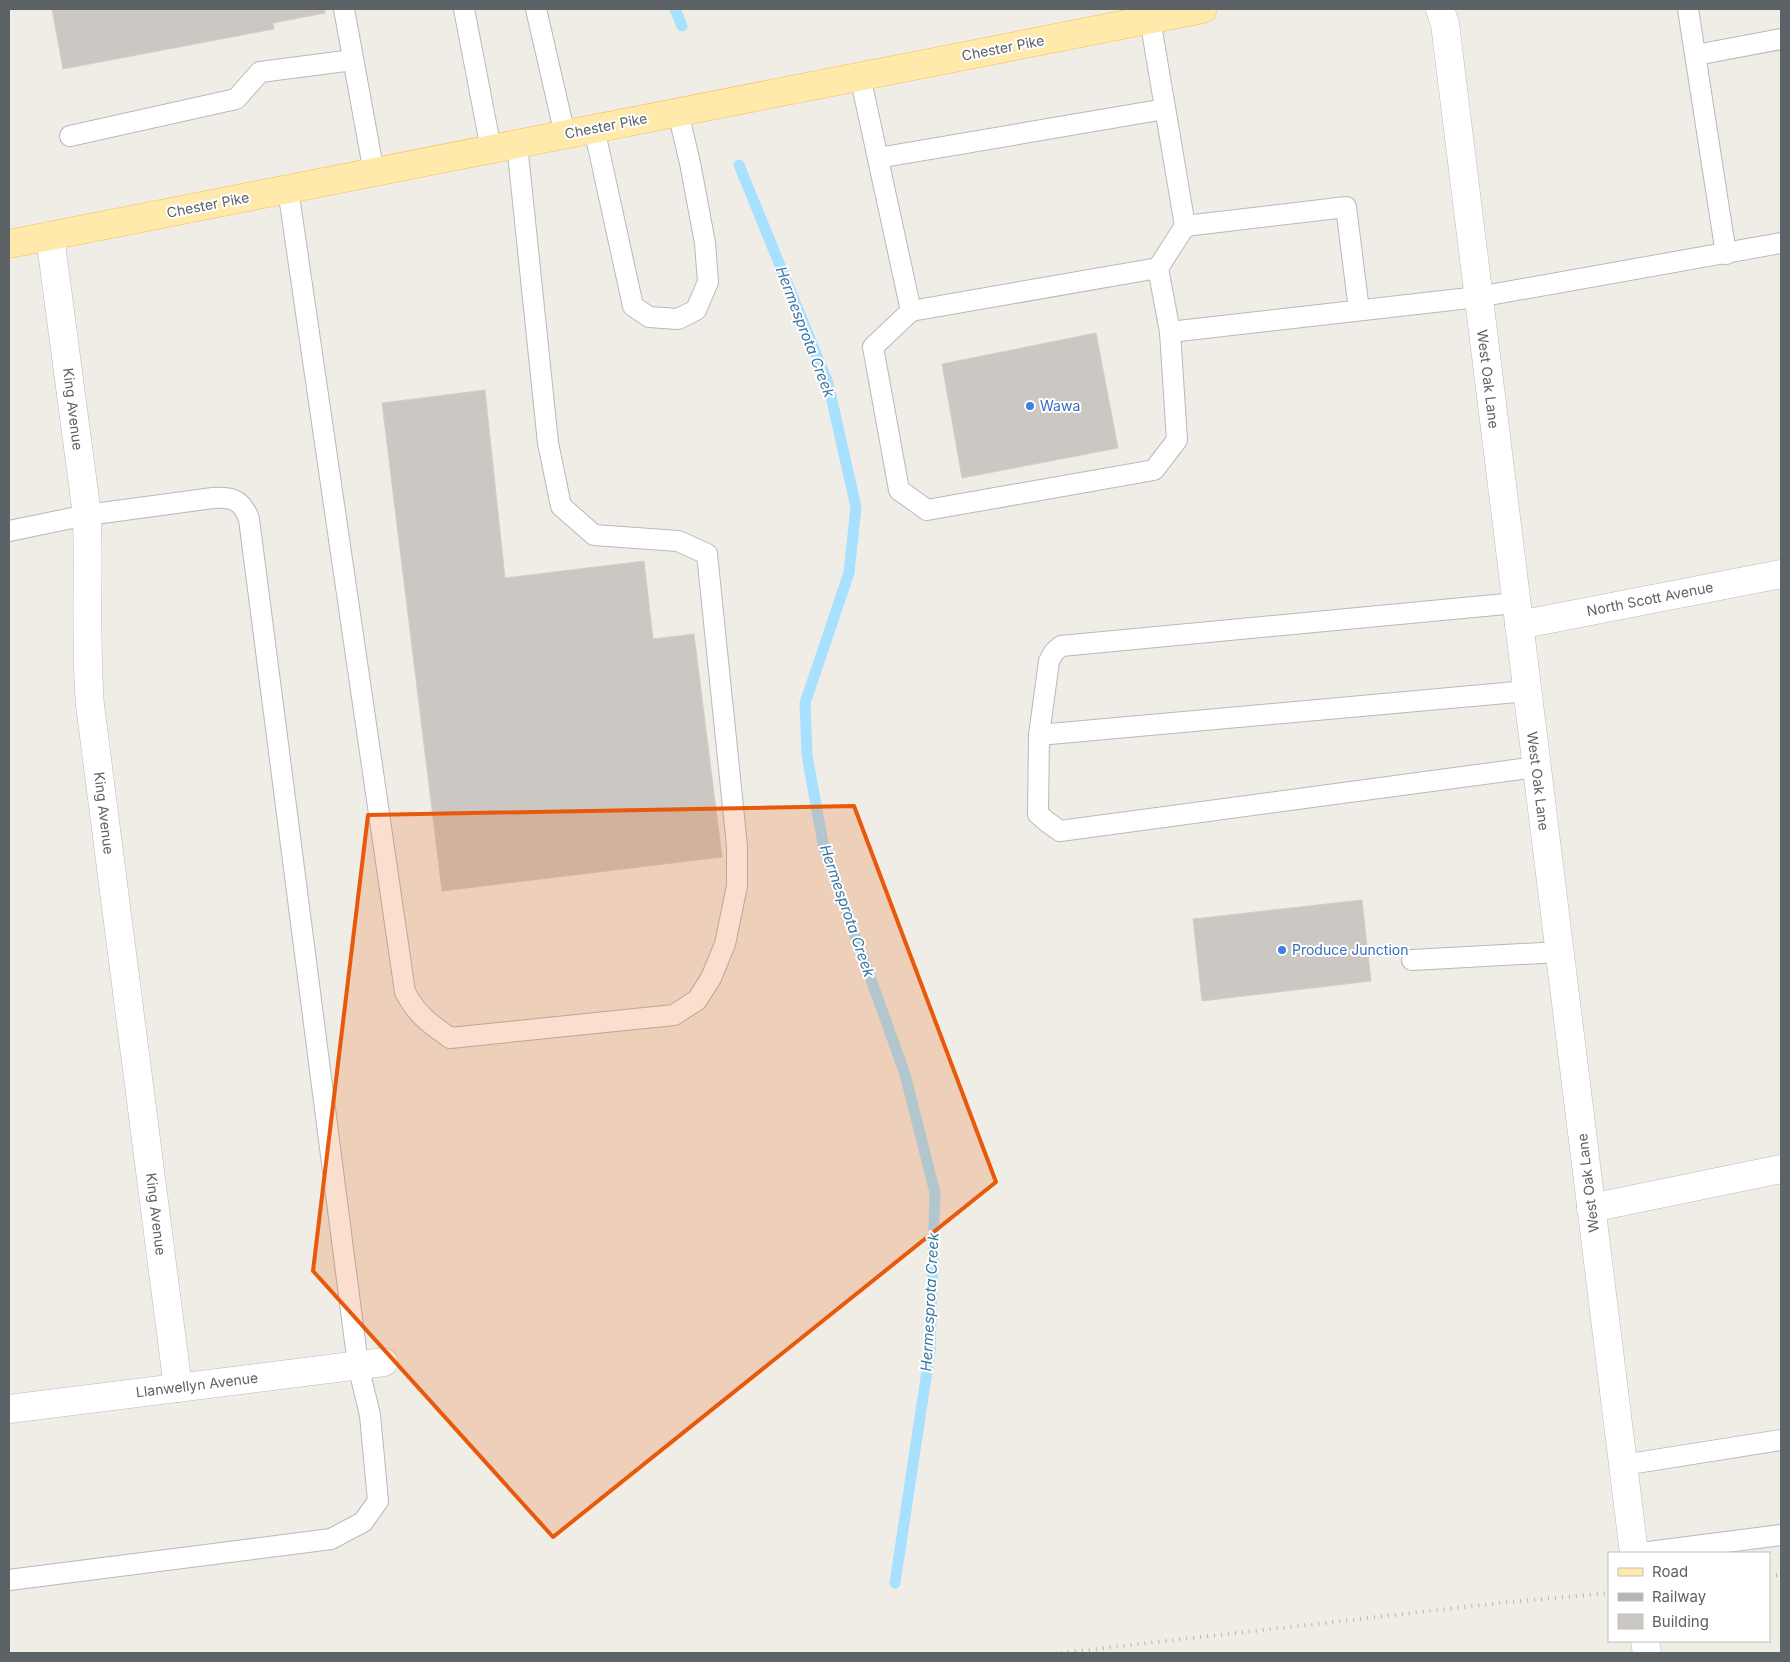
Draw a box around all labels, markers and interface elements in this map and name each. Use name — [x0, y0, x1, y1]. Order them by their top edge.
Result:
street label: Chester Pike — [960, 31, 1046, 64]
street label: Chester Pike — [563, 109, 649, 142]
street label: Chester Pike — [165, 188, 251, 221]
water label: Hermesprota Creek — [772, 264, 840, 401]
street label: West Oak Lane — [1474, 328, 1503, 429]
street label: King Avenue — [60, 367, 87, 451]
place label: Wawa — [1040, 397, 1080, 414]
marker: Wawa — [1024, 400, 1036, 412]
street label: North Scott Avenue — [1585, 578, 1715, 619]
street label: West Oak Lane — [1524, 730, 1553, 831]
street label: King Avenue — [91, 771, 118, 855]
water label: Hermesprota Creek — [816, 842, 879, 980]
place label: Produce Junction — [1292, 941, 1409, 958]
marker: Produce Junction — [1276, 944, 1288, 956]
street label: West Oak Lane — [1573, 1133, 1602, 1234]
street label: King Avenue — [143, 1172, 170, 1256]
water label: Hermesprota Creek — [916, 1231, 943, 1372]
street label: Llanwellyn Avenue — [135, 1369, 259, 1400]
legend — [1608, 1552, 1770, 1642]
text: Road — [1652, 1562, 1688, 1581]
text: Railway — [1652, 1587, 1707, 1606]
text: Building — [1652, 1612, 1709, 1631]

